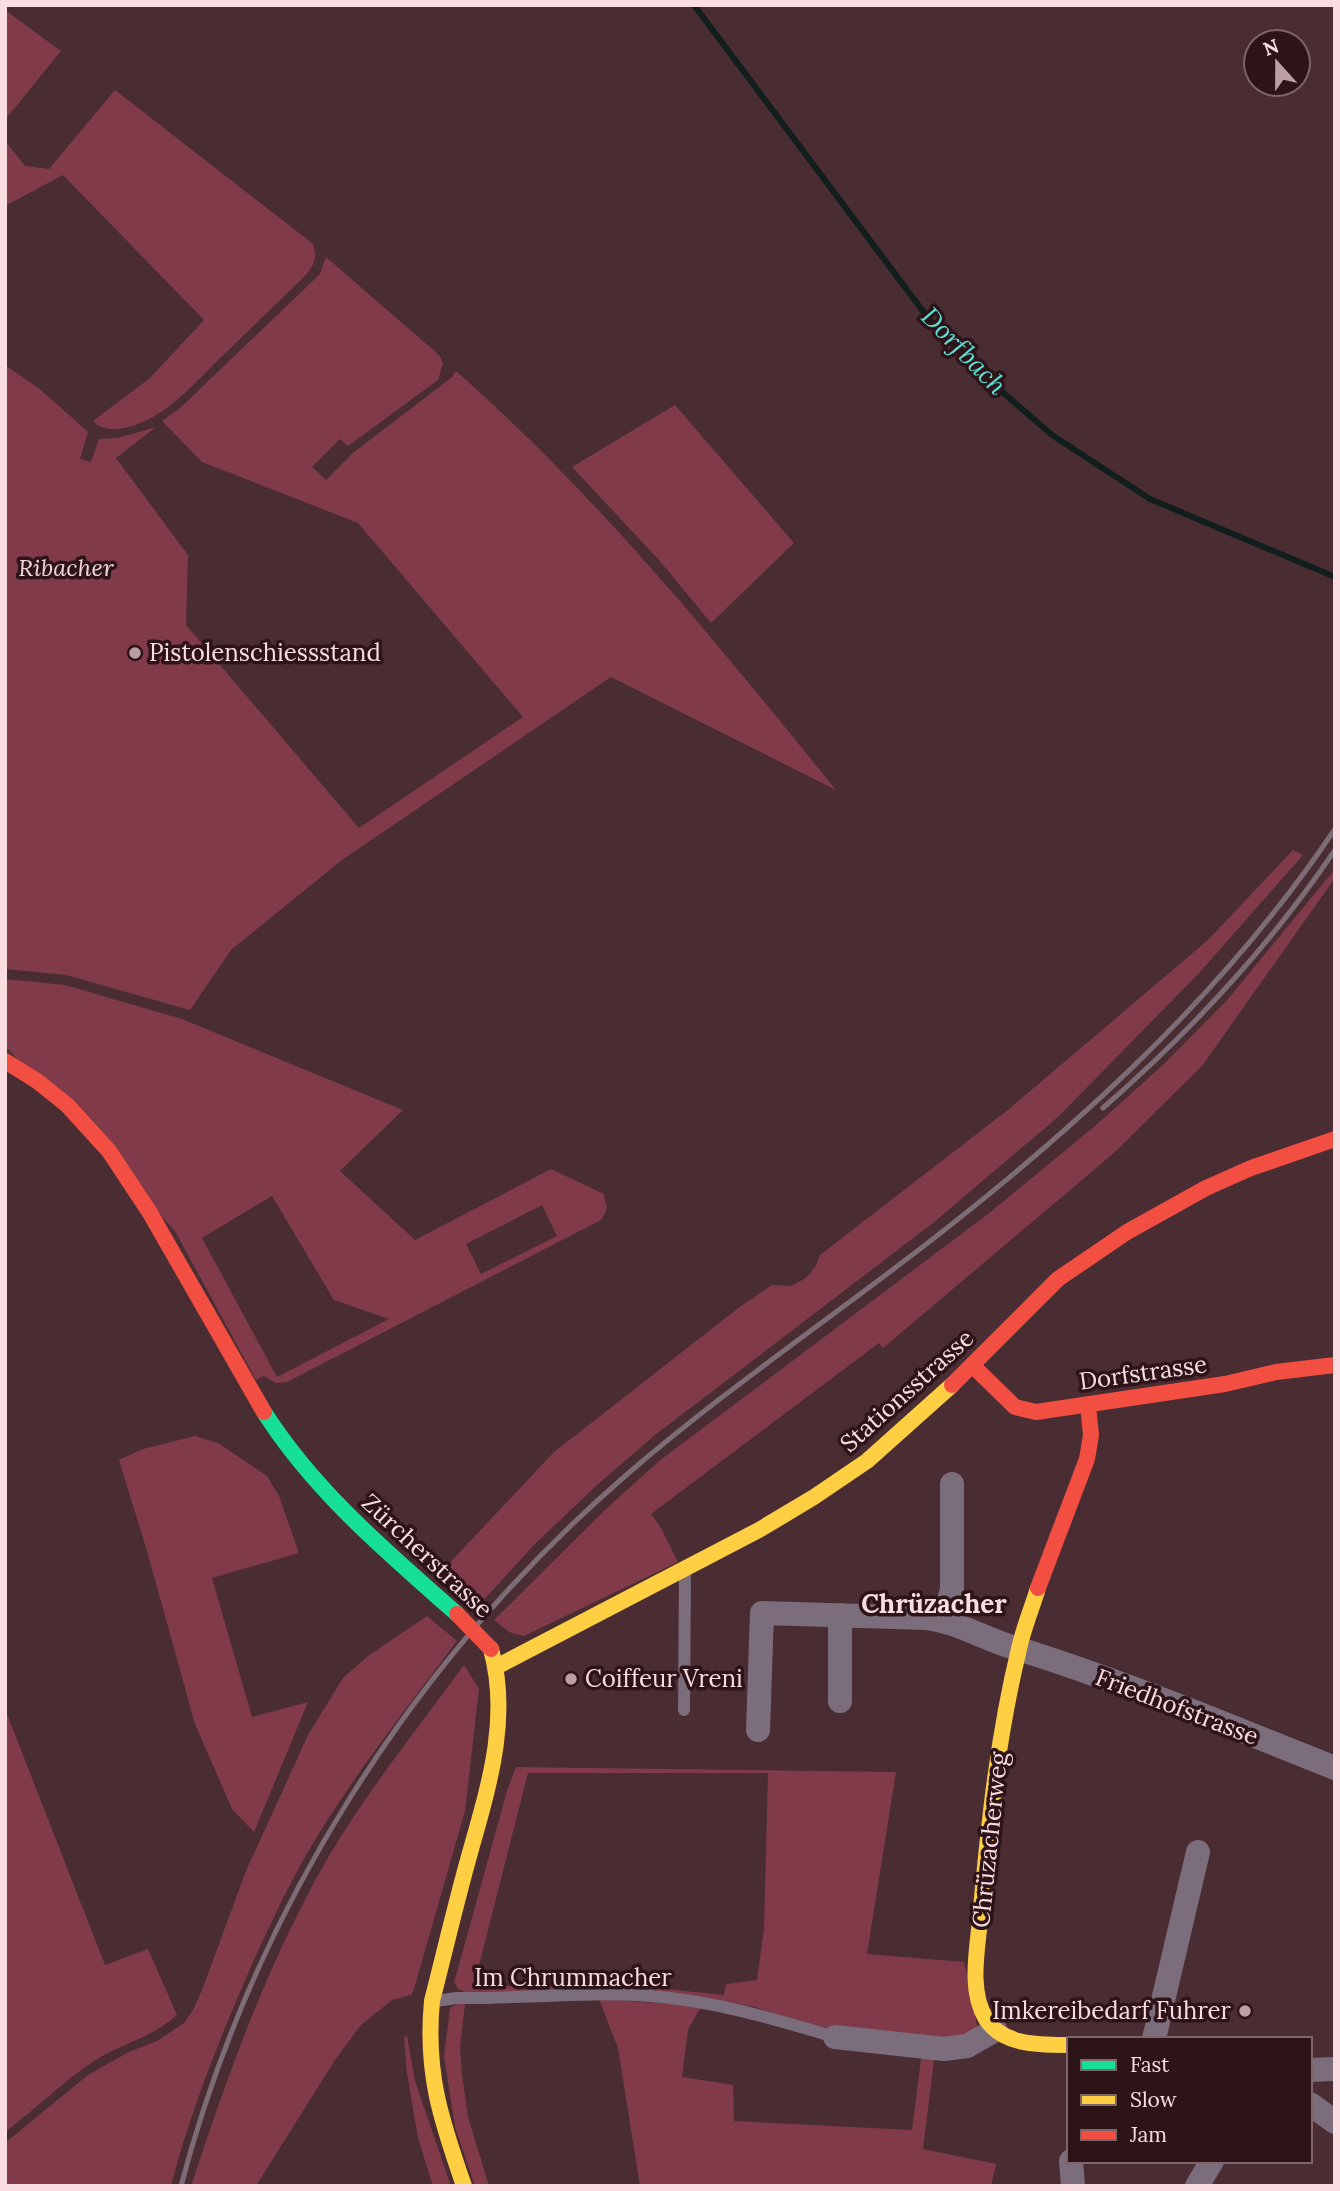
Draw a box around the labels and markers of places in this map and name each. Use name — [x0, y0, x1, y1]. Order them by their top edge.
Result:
place label: Pistolenschiessstand — [149, 637, 381, 668]
marker: Pistolenschiessstand — [127, 645, 143, 661]
place label: Coiffeur Vreni — [585, 1663, 743, 1694]
marker: Coiffeur Vreni — [563, 1671, 579, 1687]
place label: Imkereibedarf Fuhrer — [992, 1995, 1232, 2026]
marker: Imkereibedarf Fuhrer — [1237, 2003, 1253, 2019]

